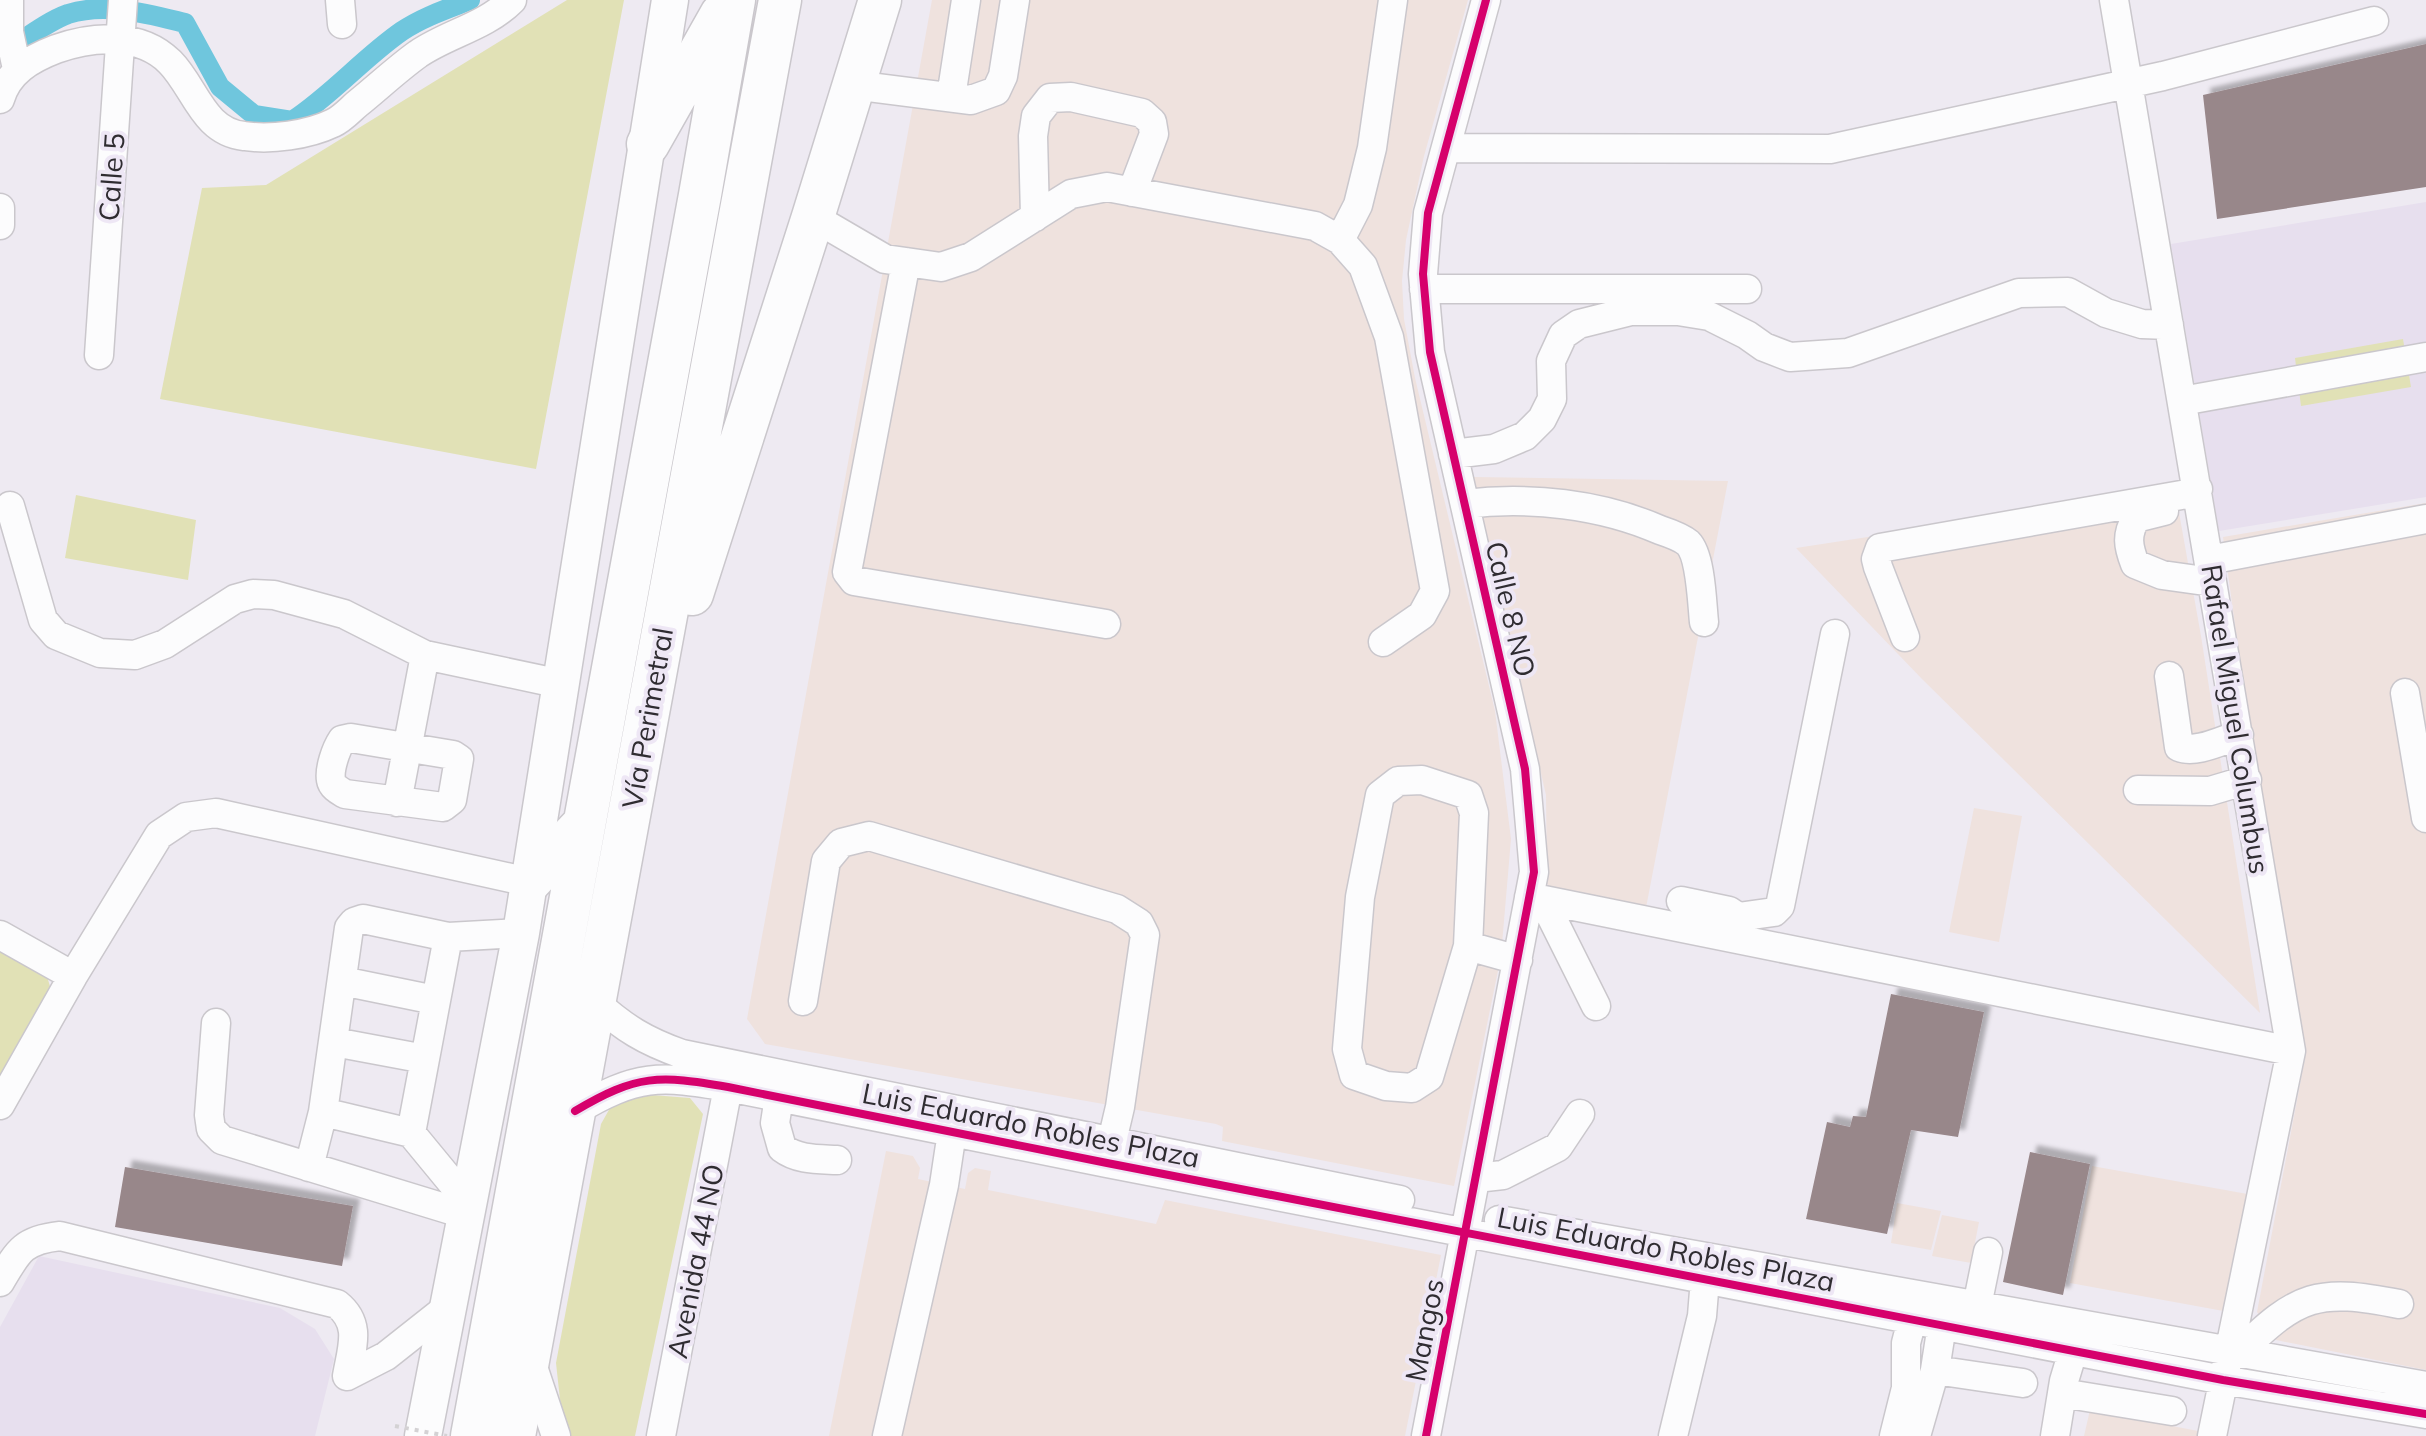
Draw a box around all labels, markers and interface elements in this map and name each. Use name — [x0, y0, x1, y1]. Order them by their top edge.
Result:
street label: Calle 5 — [90, 132, 132, 222]
street label: Calle 8 NO — [1478, 538, 1544, 680]
street label: Rafael Miguel Columbus — [2194, 562, 2278, 876]
street label: Vía Perimetral — [614, 625, 680, 811]
street label: Luis Eduardo Robles Plaza — [859, 1075, 1203, 1175]
street label: Avenida 44 NO — [659, 1161, 731, 1361]
street label: Luis Eduardo Robles Plaza — [1494, 1199, 1838, 1299]
street label: Mangos — [1397, 1276, 1451, 1384]

